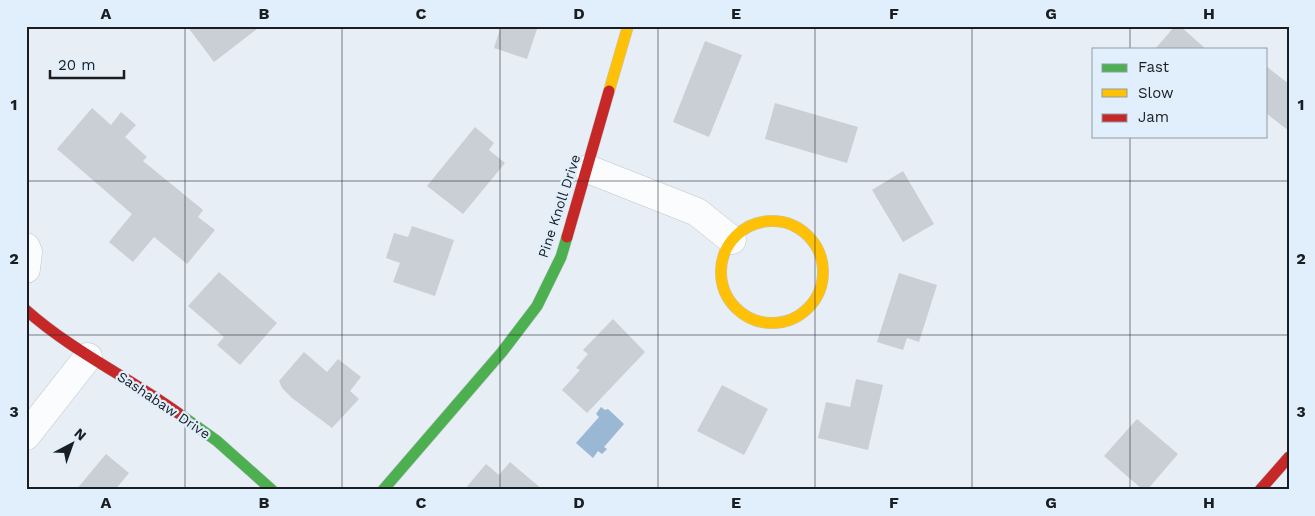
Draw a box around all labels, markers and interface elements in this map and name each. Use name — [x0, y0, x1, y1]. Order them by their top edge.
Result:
text: A — [101, 4, 112, 23]
text: B — [259, 4, 270, 23]
text: C — [416, 4, 427, 23]
text: D — [573, 4, 585, 23]
text: E — [731, 4, 741, 23]
text: F — [889, 4, 899, 23]
text: G — [1045, 4, 1057, 23]
text: H — [1203, 4, 1215, 23]
scale bar — [50, 48, 124, 80]
legend — [1092, 48, 1268, 138]
text: 20 m — [58, 56, 96, 74]
text: Fast — [1138, 58, 1170, 76]
text: Slow — [1138, 84, 1174, 102]
text: 1 — [11, 95, 17, 114]
text: 1 — [1298, 95, 1304, 114]
text: Jam — [1138, 108, 1169, 126]
street label: Pine Knoll Drive — [535, 152, 583, 260]
text: 2 — [9, 249, 19, 268]
text: 2 — [1296, 249, 1306, 268]
street label: Sashabaw Drive — [115, 368, 213, 442]
text: 3 — [9, 402, 19, 421]
text: 3 — [1296, 402, 1306, 421]
north arrow — [48, 418, 98, 468]
text: N — [71, 425, 90, 444]
text: A — [101, 493, 112, 512]
text: B — [259, 493, 270, 512]
text: C — [416, 493, 427, 512]
text: D — [573, 493, 585, 512]
text: E — [731, 493, 741, 512]
text: F — [889, 493, 899, 512]
text: G — [1045, 493, 1057, 512]
text: H — [1203, 493, 1215, 512]

